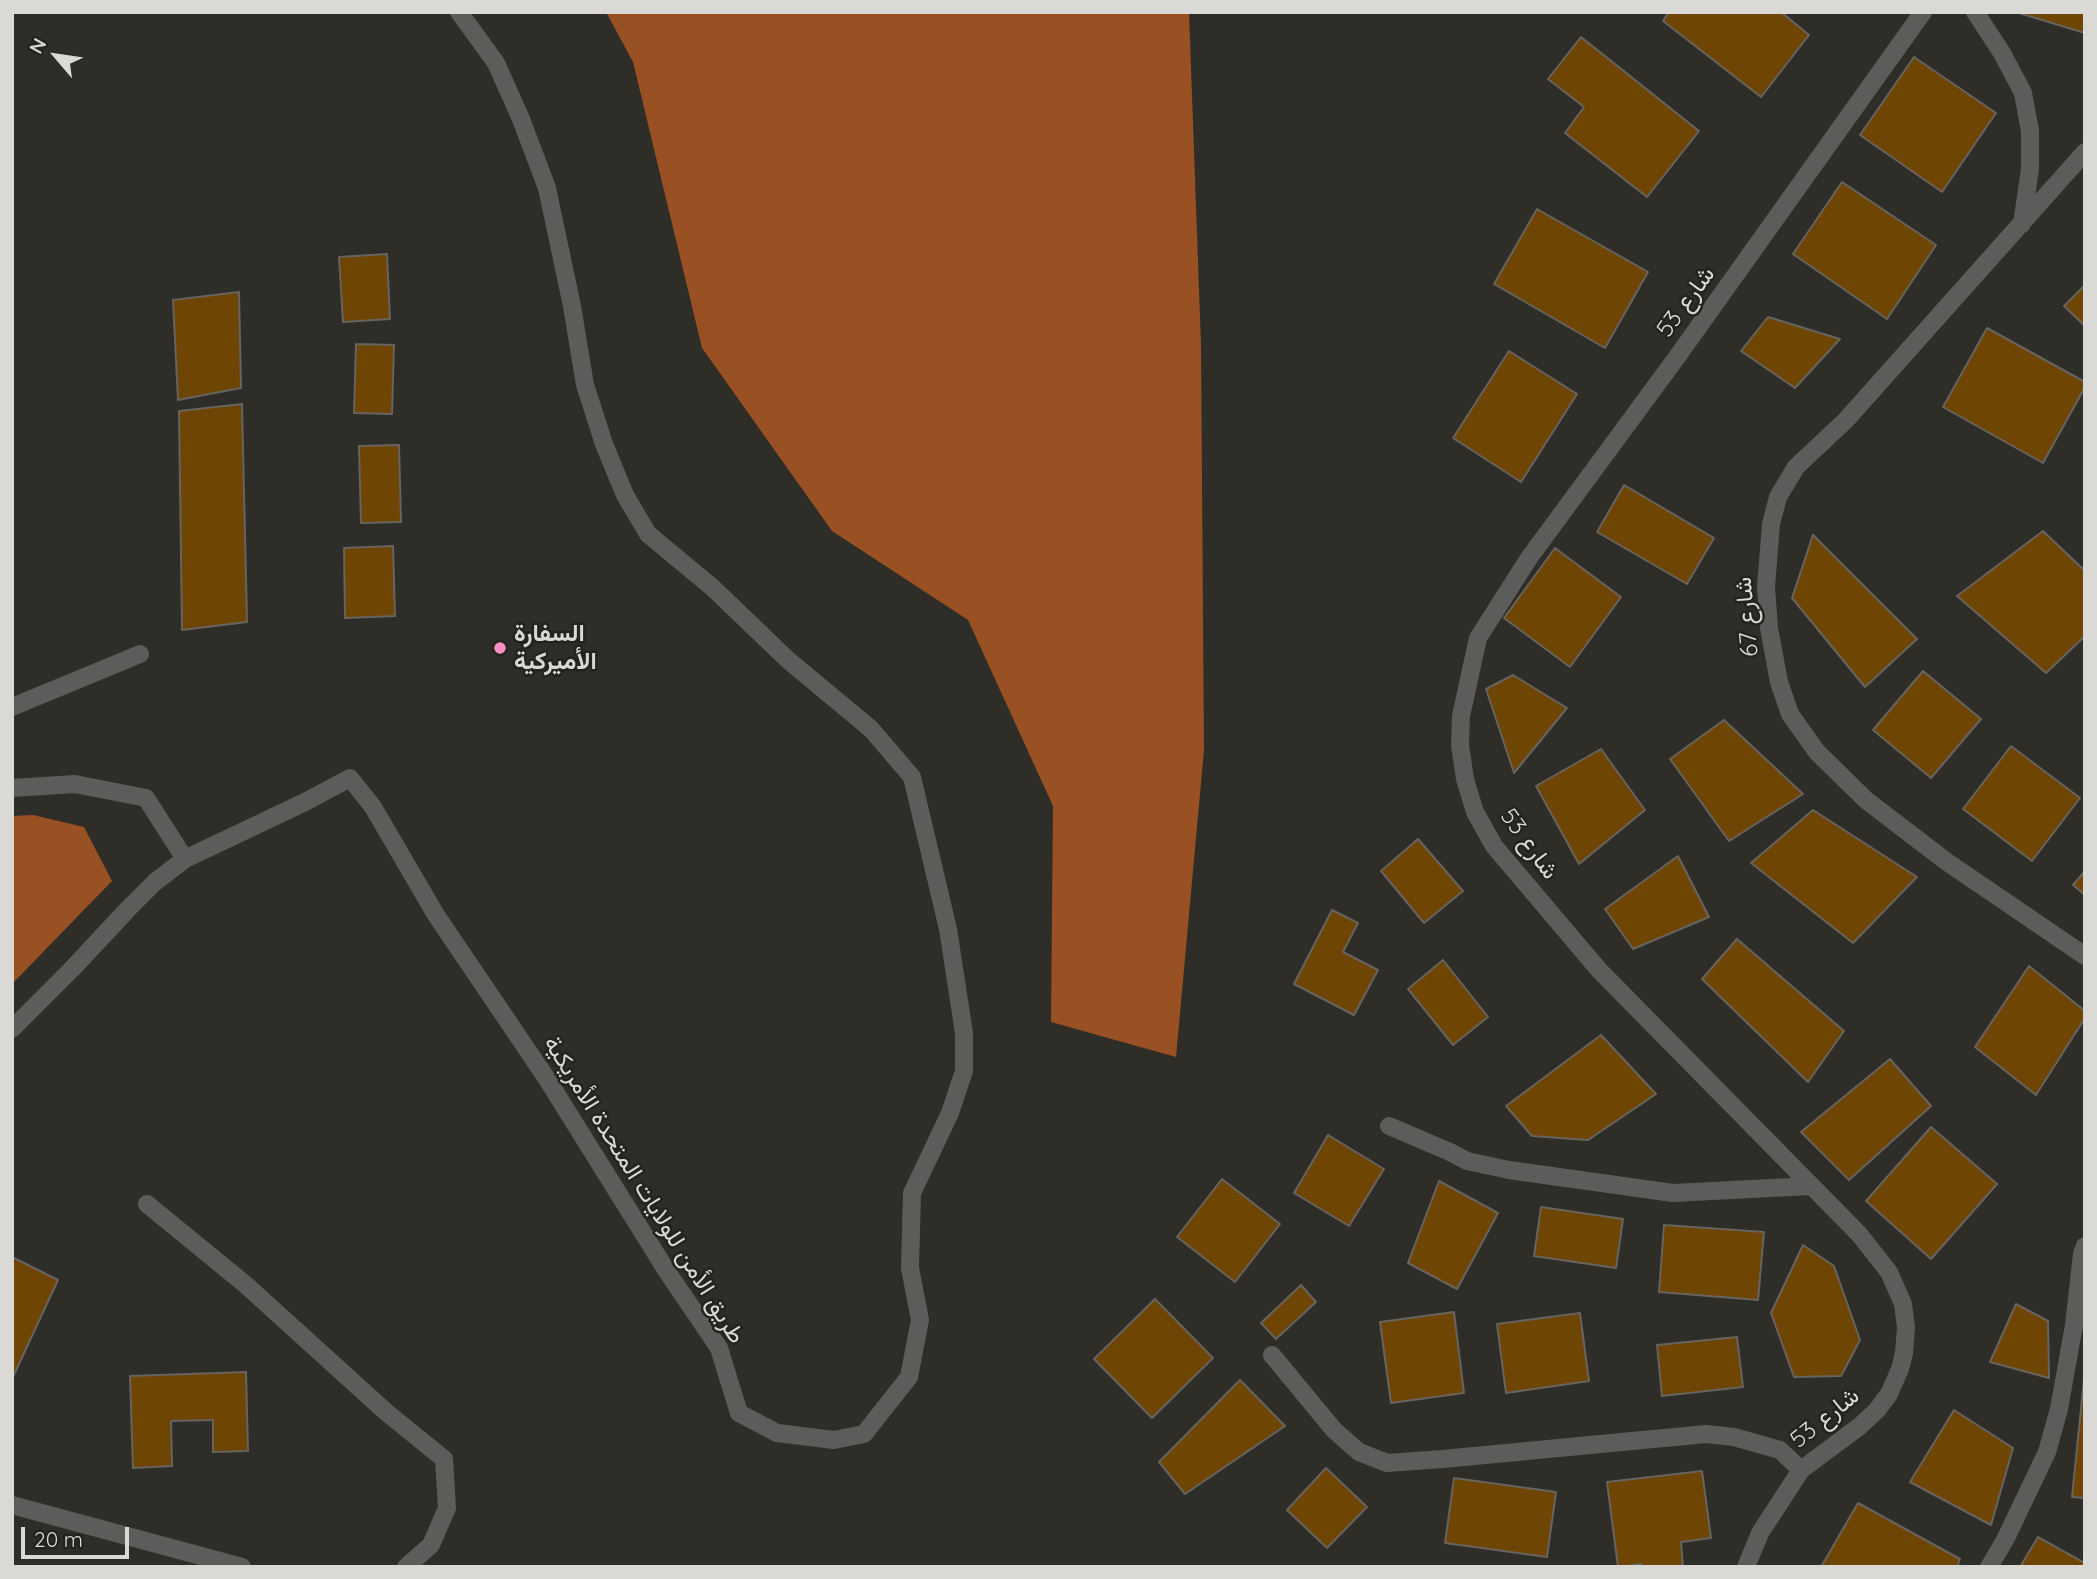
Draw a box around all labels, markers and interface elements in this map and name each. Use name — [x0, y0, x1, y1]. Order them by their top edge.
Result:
north arrow — [21, 21, 91, 91]
text: N — [24, 34, 52, 58]
street label: شارع 53 — [1651, 261, 1721, 343]
street label: شارع 67 — [1729, 576, 1765, 658]
place label: السفارة الأميركية — [514, 620, 597, 676]
marker: السفارة الأميركية — [492, 640, 508, 656]
street label: شارع 53 — [1494, 803, 1564, 885]
street label: طريق الأمن للولايات المتحدة الأمريكية — [537, 1031, 751, 1349]
street label: شارع 53 — [1785, 1381, 1865, 1455]
scale bar — [24, 1512, 133, 1556]
text: 20 m — [34, 1526, 83, 1552]

